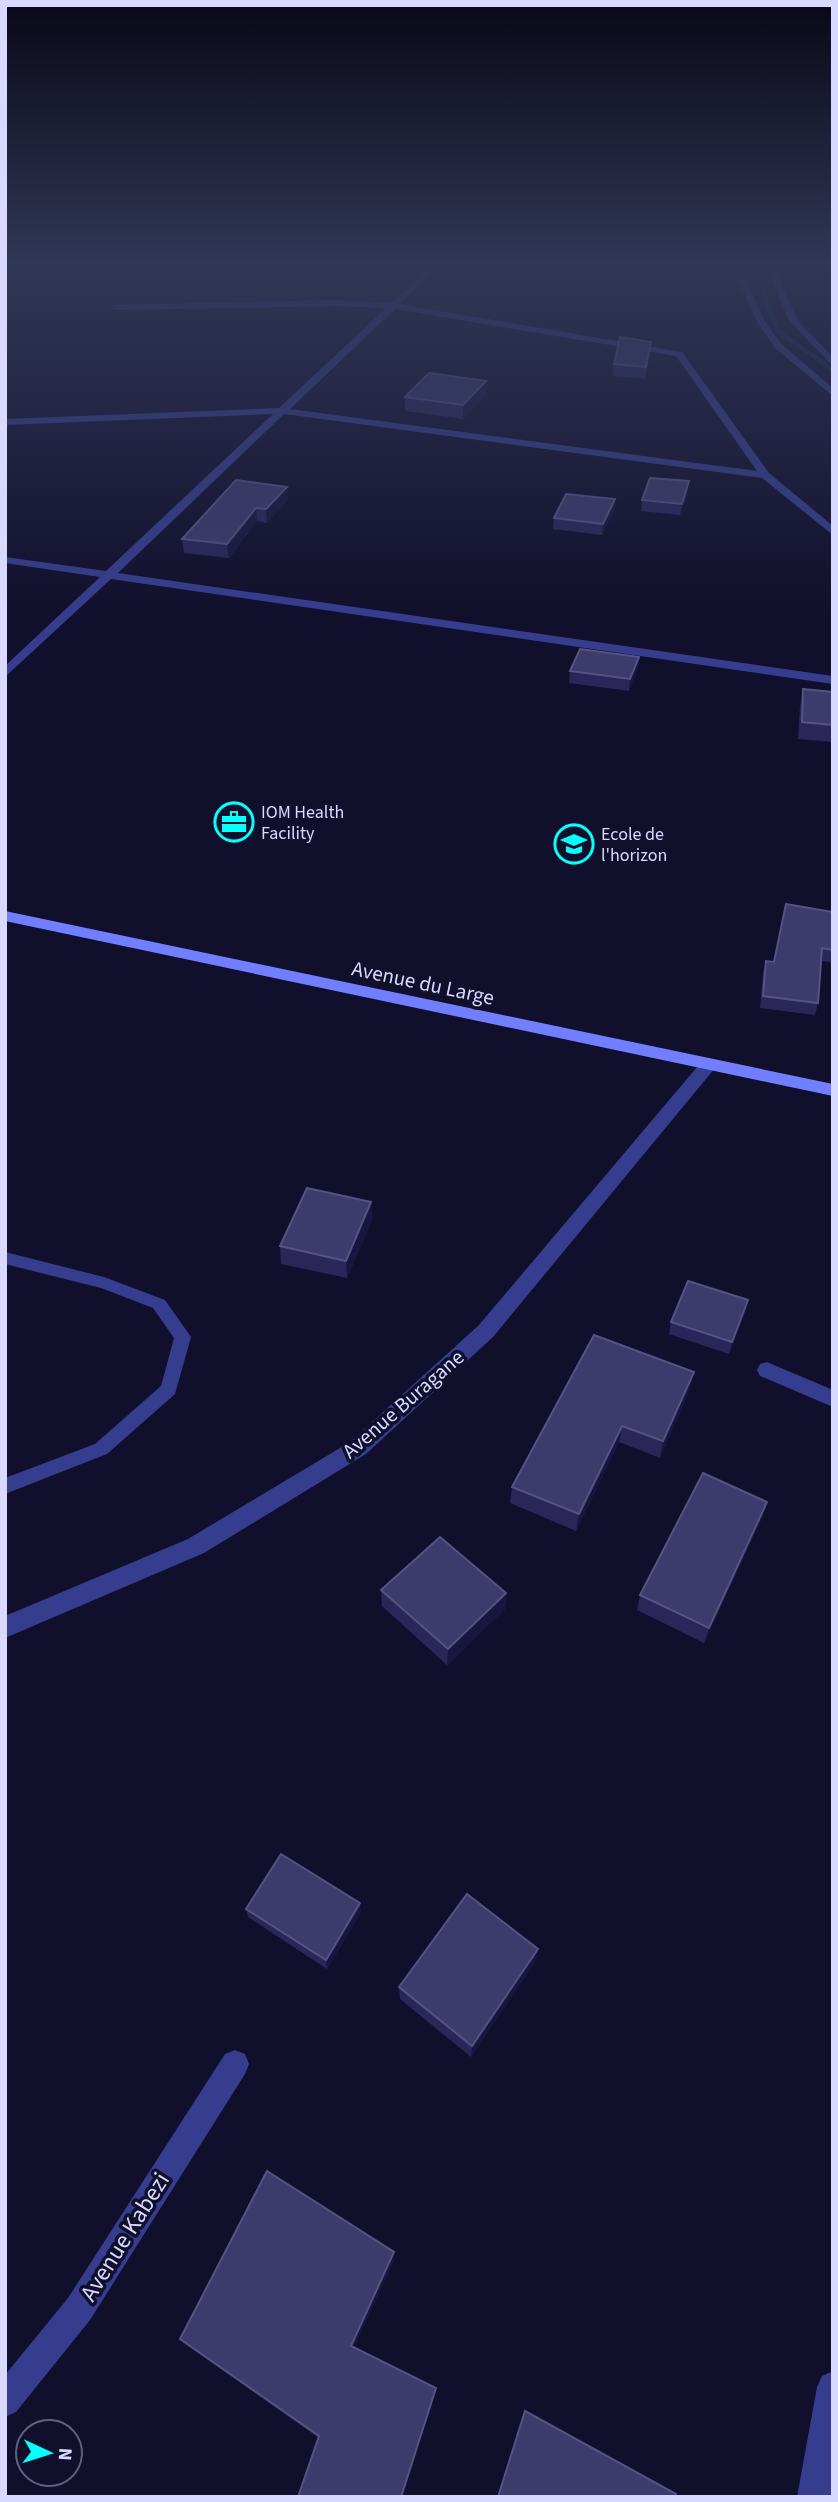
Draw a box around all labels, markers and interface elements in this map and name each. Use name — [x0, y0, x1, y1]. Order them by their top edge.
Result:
place label: IOM Health Facility — [261, 800, 344, 846]
office icon: IOM Health Facility — [213, 801, 255, 843]
place label: Ecole de l'horizon — [601, 822, 667, 868]
school or university icon: Ecole de l'horizon — [553, 823, 595, 865]
street label: Avenue du Large — [349, 953, 497, 1013]
street label: Avenue Buragane — [336, 1343, 470, 1465]
street label: Avenue Kabezi — [71, 2166, 179, 2308]
north arrow — [14, 2418, 84, 2488]
text: N — [51, 2447, 78, 2461]

